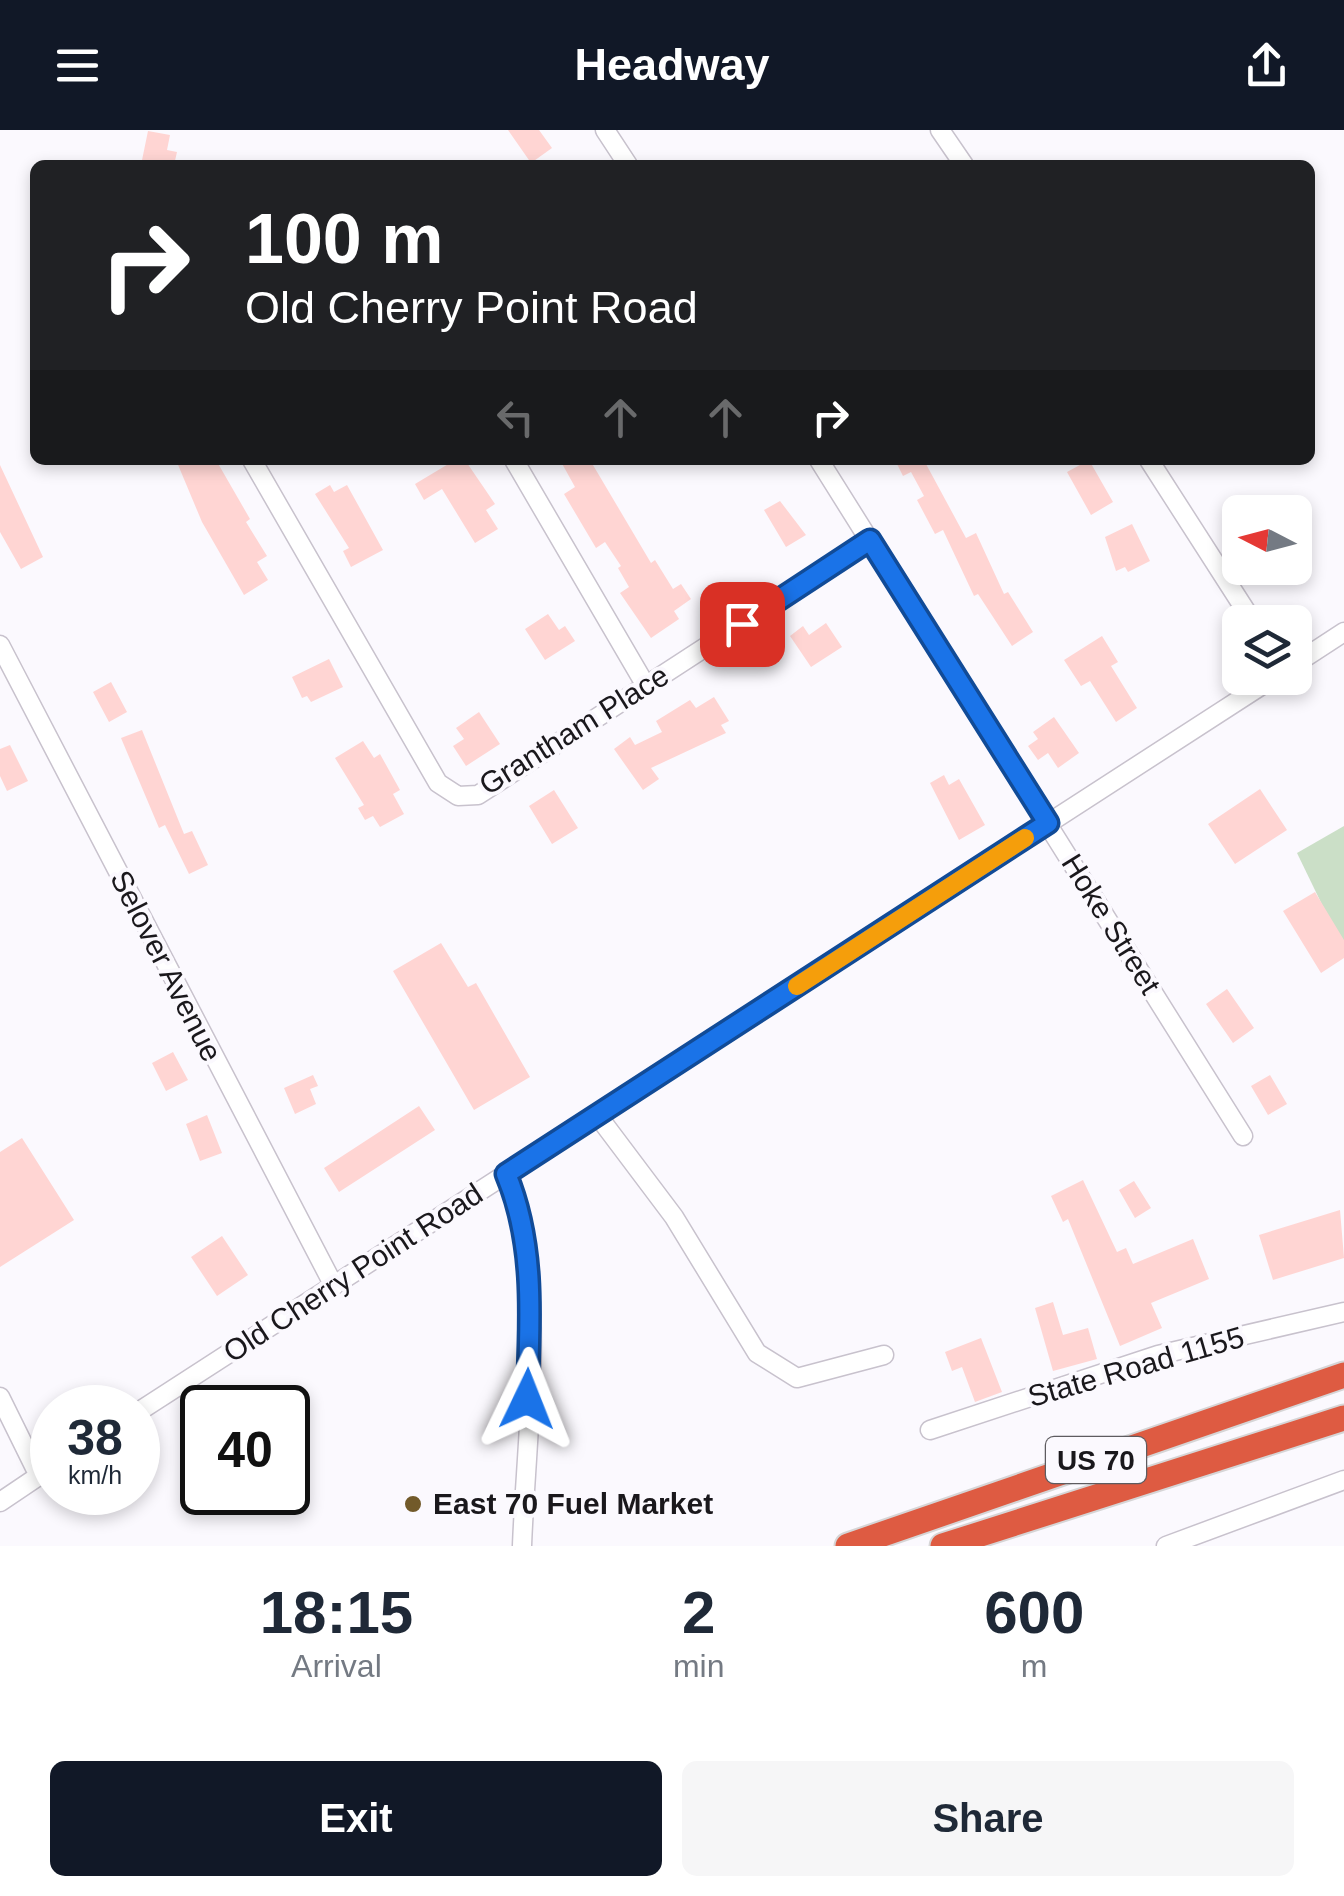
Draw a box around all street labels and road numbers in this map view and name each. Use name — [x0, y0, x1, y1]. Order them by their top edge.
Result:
street label: Grantham Place — [473, 658, 674, 801]
street label: Hoke Street — [1055, 848, 1168, 1000]
street label: Selover Avenue — [104, 865, 229, 1067]
street label: Old Cherry Point Road — [217, 1177, 488, 1369]
street label: State Road 1155 — [1024, 1320, 1248, 1413]
road number: US 70 — [1046, 1437, 1146, 1483]

